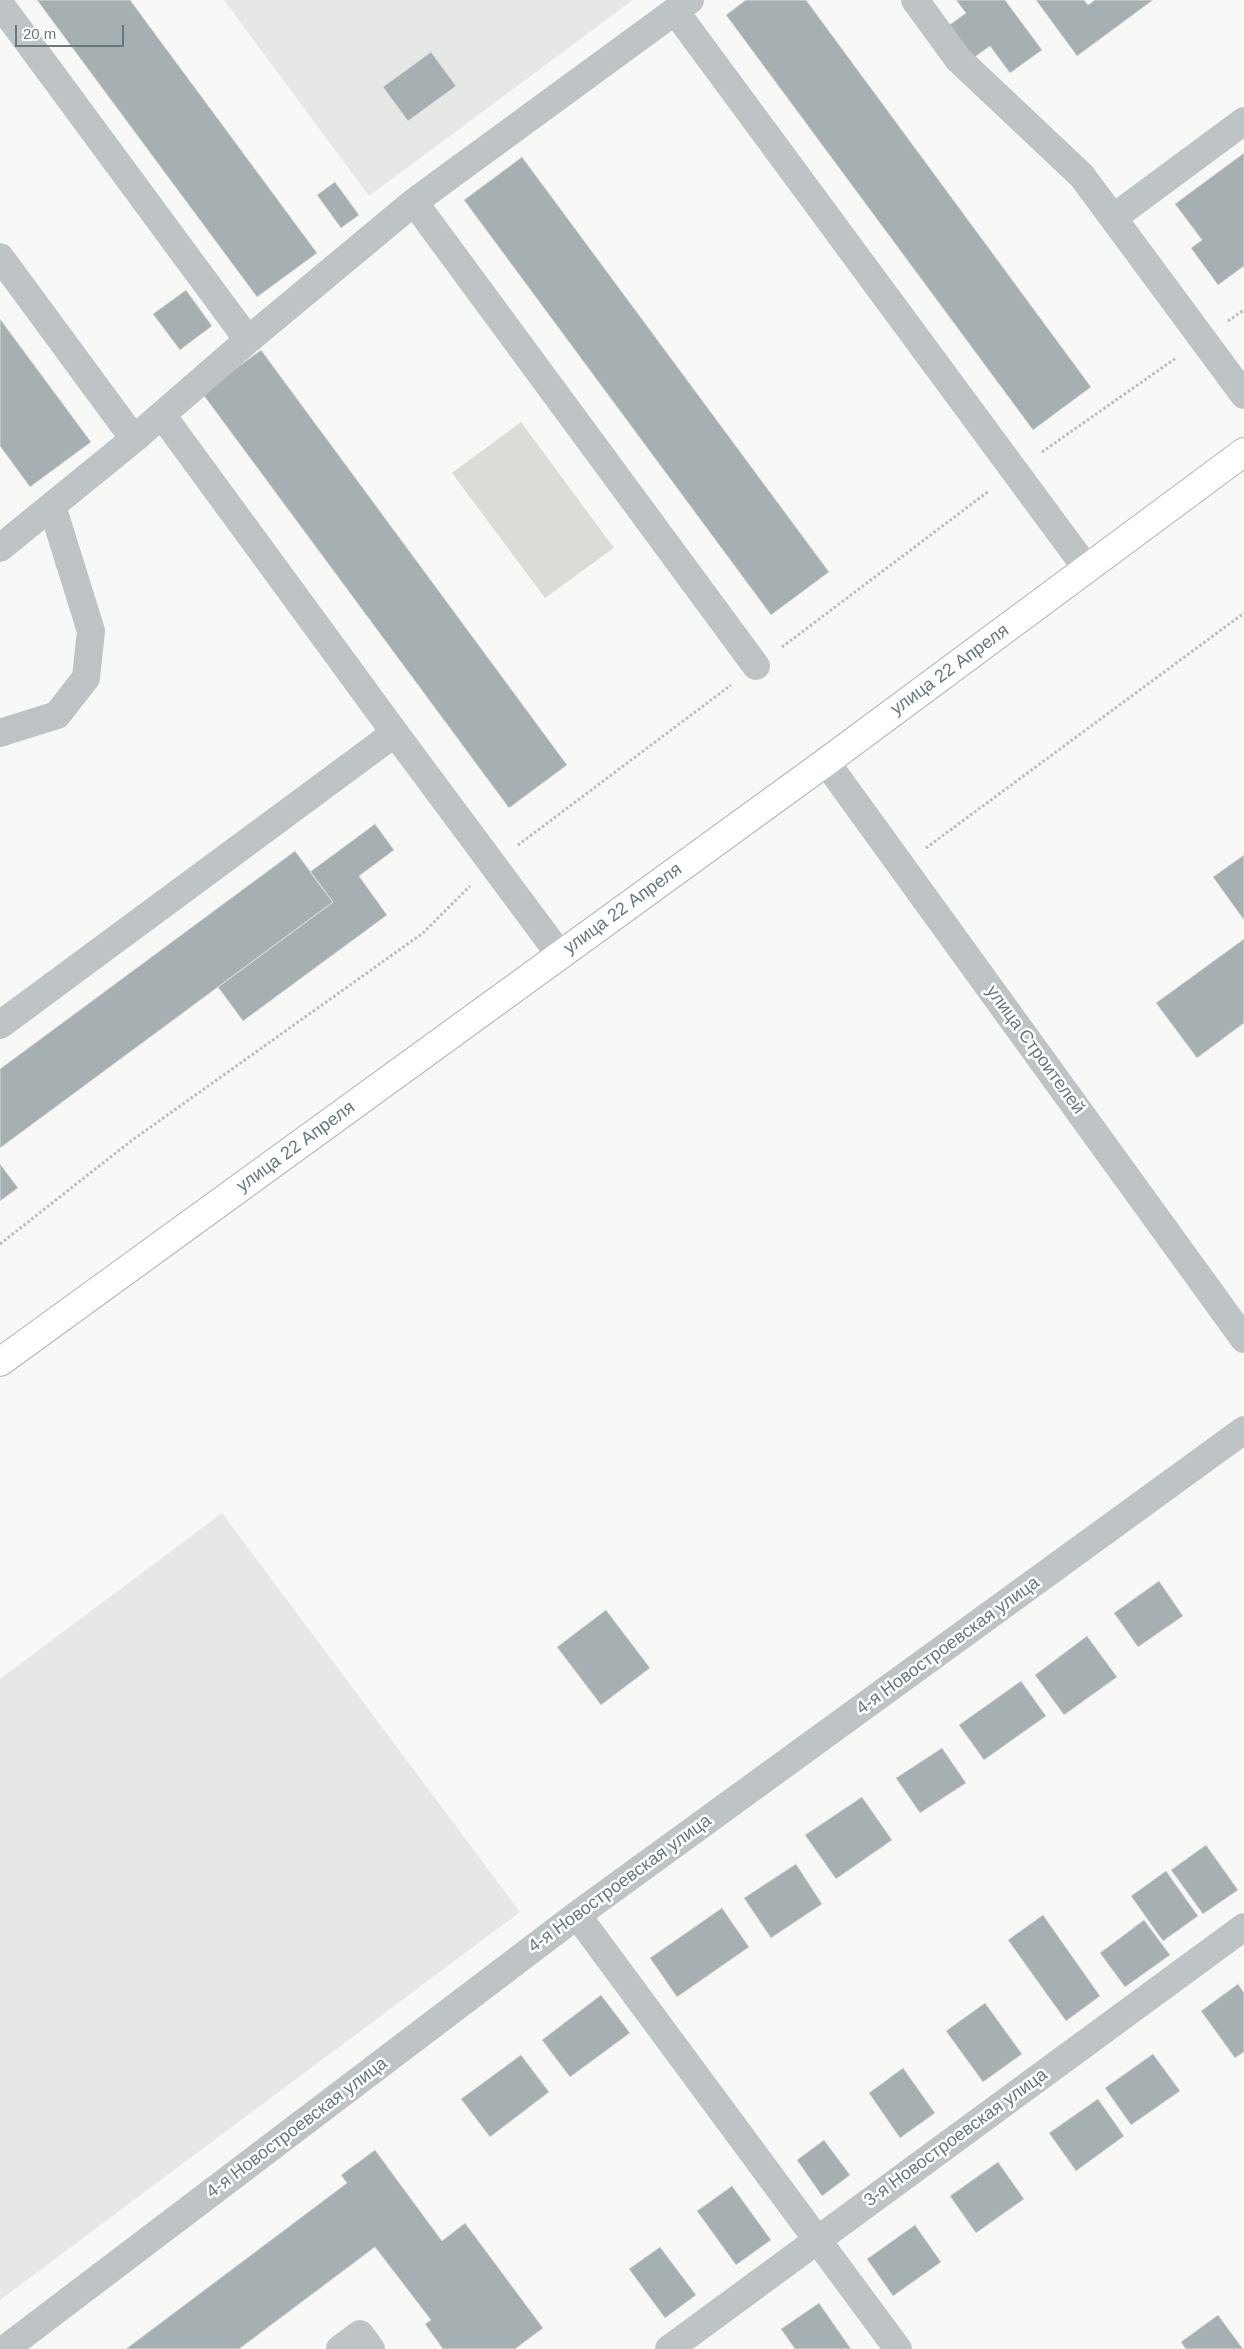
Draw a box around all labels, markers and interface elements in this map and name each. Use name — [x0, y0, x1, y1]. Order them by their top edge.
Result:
scale bar — [18, 15, 126, 47]
text: 20 m — [23, 25, 56, 42]
street label: улица 22 Апреля — [887, 620, 1013, 720]
street label: улица 22 Апреля — [560, 859, 686, 959]
street label: улица Строителей — [981, 981, 1089, 1119]
street label: улица 22 Апреля — [233, 1097, 359, 1197]
street label: 4-я Новостроевская улица — [852, 1572, 1044, 1720]
street label: 4-я Новостроевская улица — [524, 1810, 716, 1958]
street label: 4-я Новостроевская улица — [202, 2053, 392, 2203]
street label: 3-я Новостроевская улица — [860, 2064, 1052, 2212]

